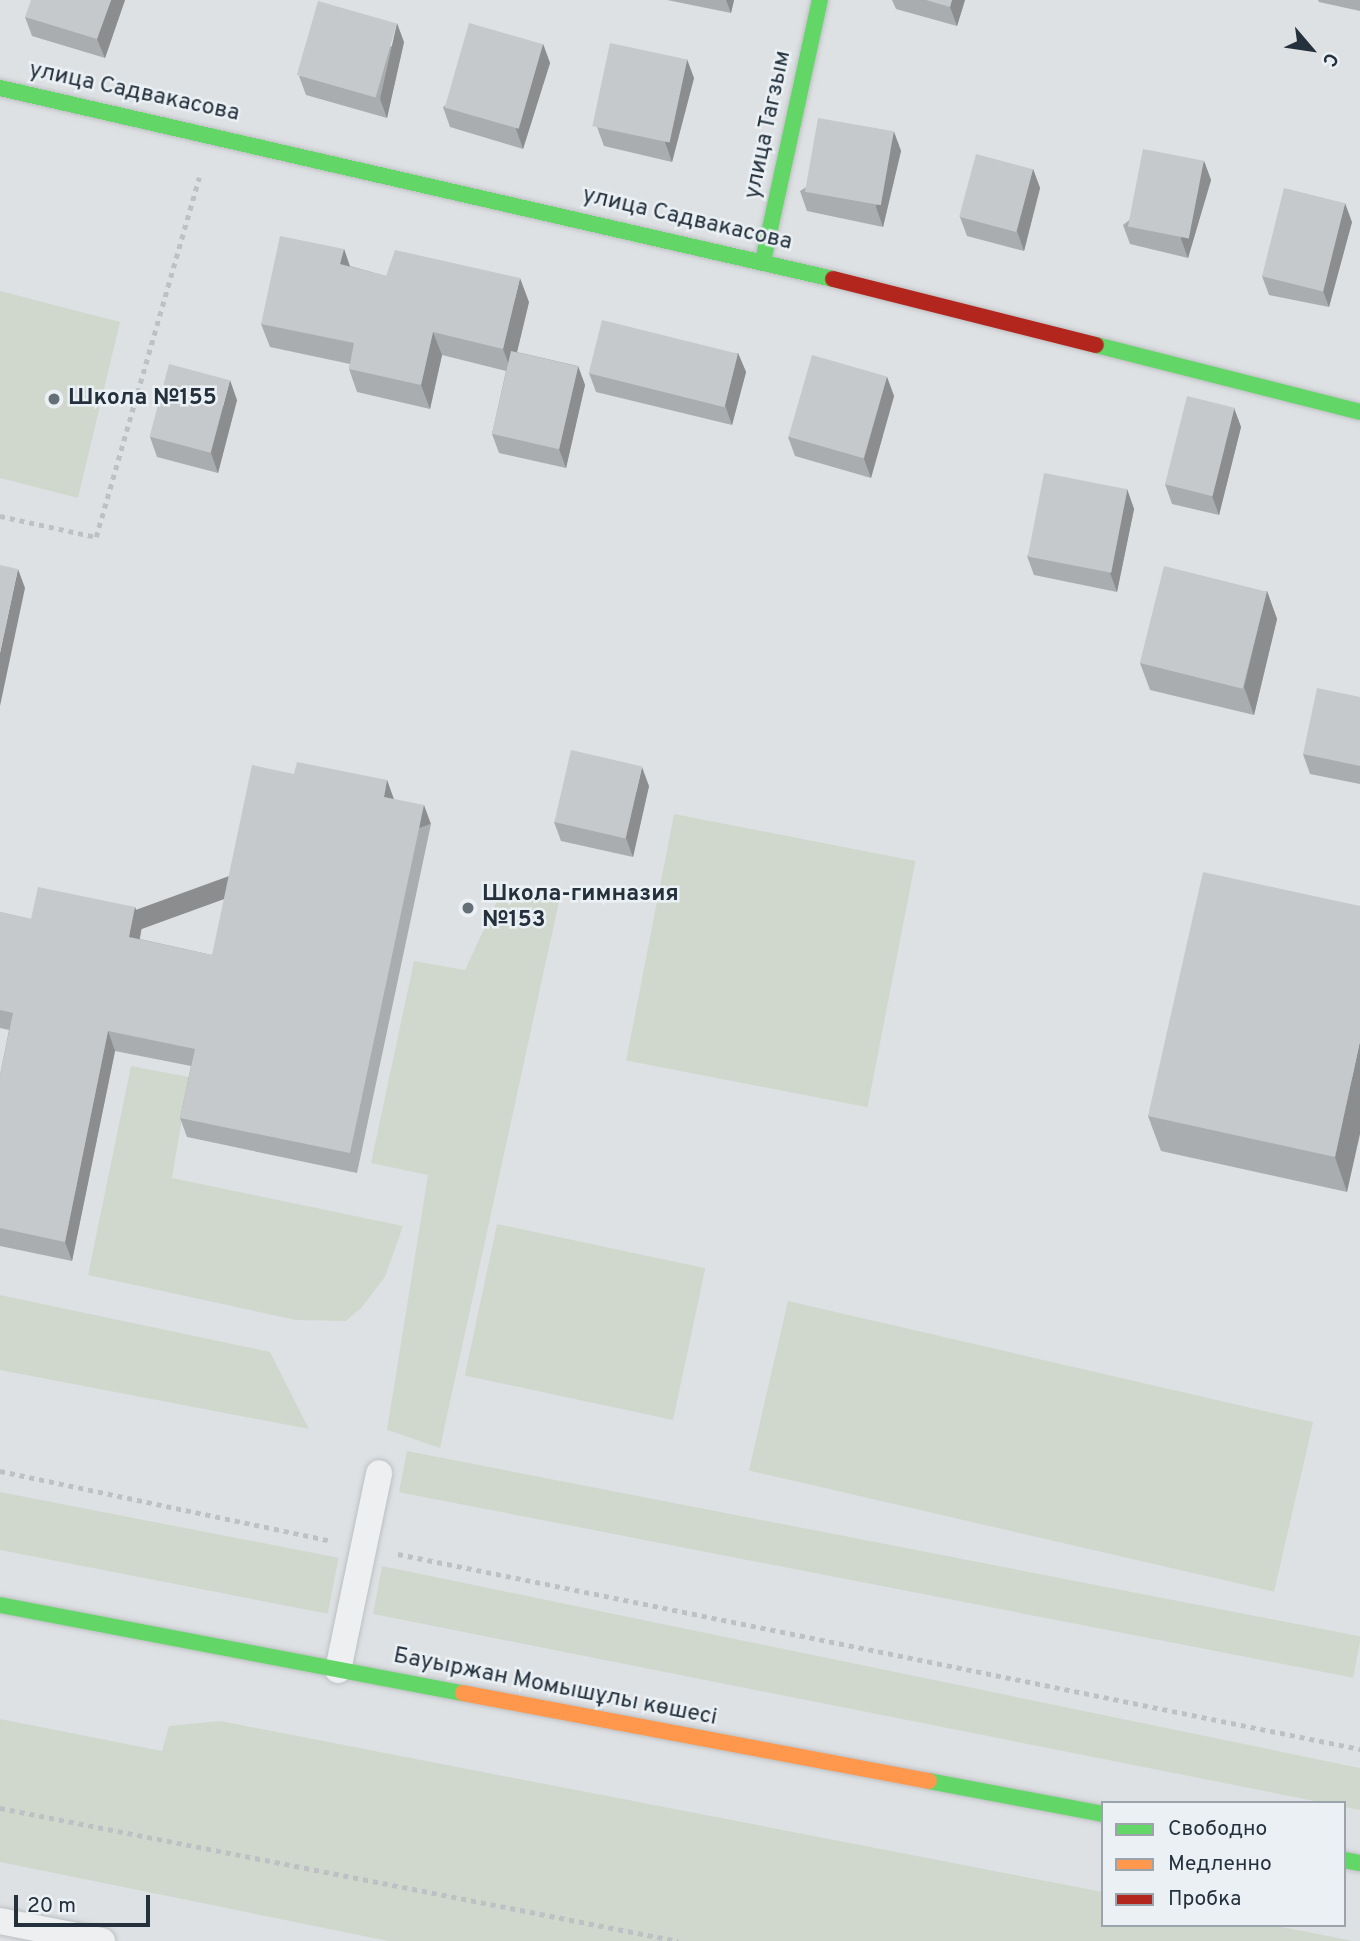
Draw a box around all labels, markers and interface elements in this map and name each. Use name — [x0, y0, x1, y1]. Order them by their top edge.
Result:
north arrow — [1276, 14, 1346, 84]
street label: улица Тагзым — [740, 48, 798, 202]
text: С — [1316, 48, 1343, 70]
street label: улица Садвакасова — [26, 57, 242, 129]
street label: улица Садвакасова — [579, 182, 795, 258]
place label: Школа №155 — [68, 385, 217, 413]
marker: Школа №155 — [46, 391, 62, 407]
place label: Школа-гимназия №153 — [482, 881, 679, 935]
marker: Школа-гимназия №153 — [460, 900, 476, 916]
street label: Бауыржан Момышұлы көшесі — [391, 1643, 719, 1733]
legend — [1101, 1801, 1346, 1927]
text: Свободно — [1168, 1816, 1267, 1843]
text: Медленно — [1168, 1851, 1272, 1878]
scale bar — [18, 1882, 154, 1926]
text: Пробка — [1168, 1886, 1241, 1913]
text: 20 m — [27, 1893, 76, 1920]

